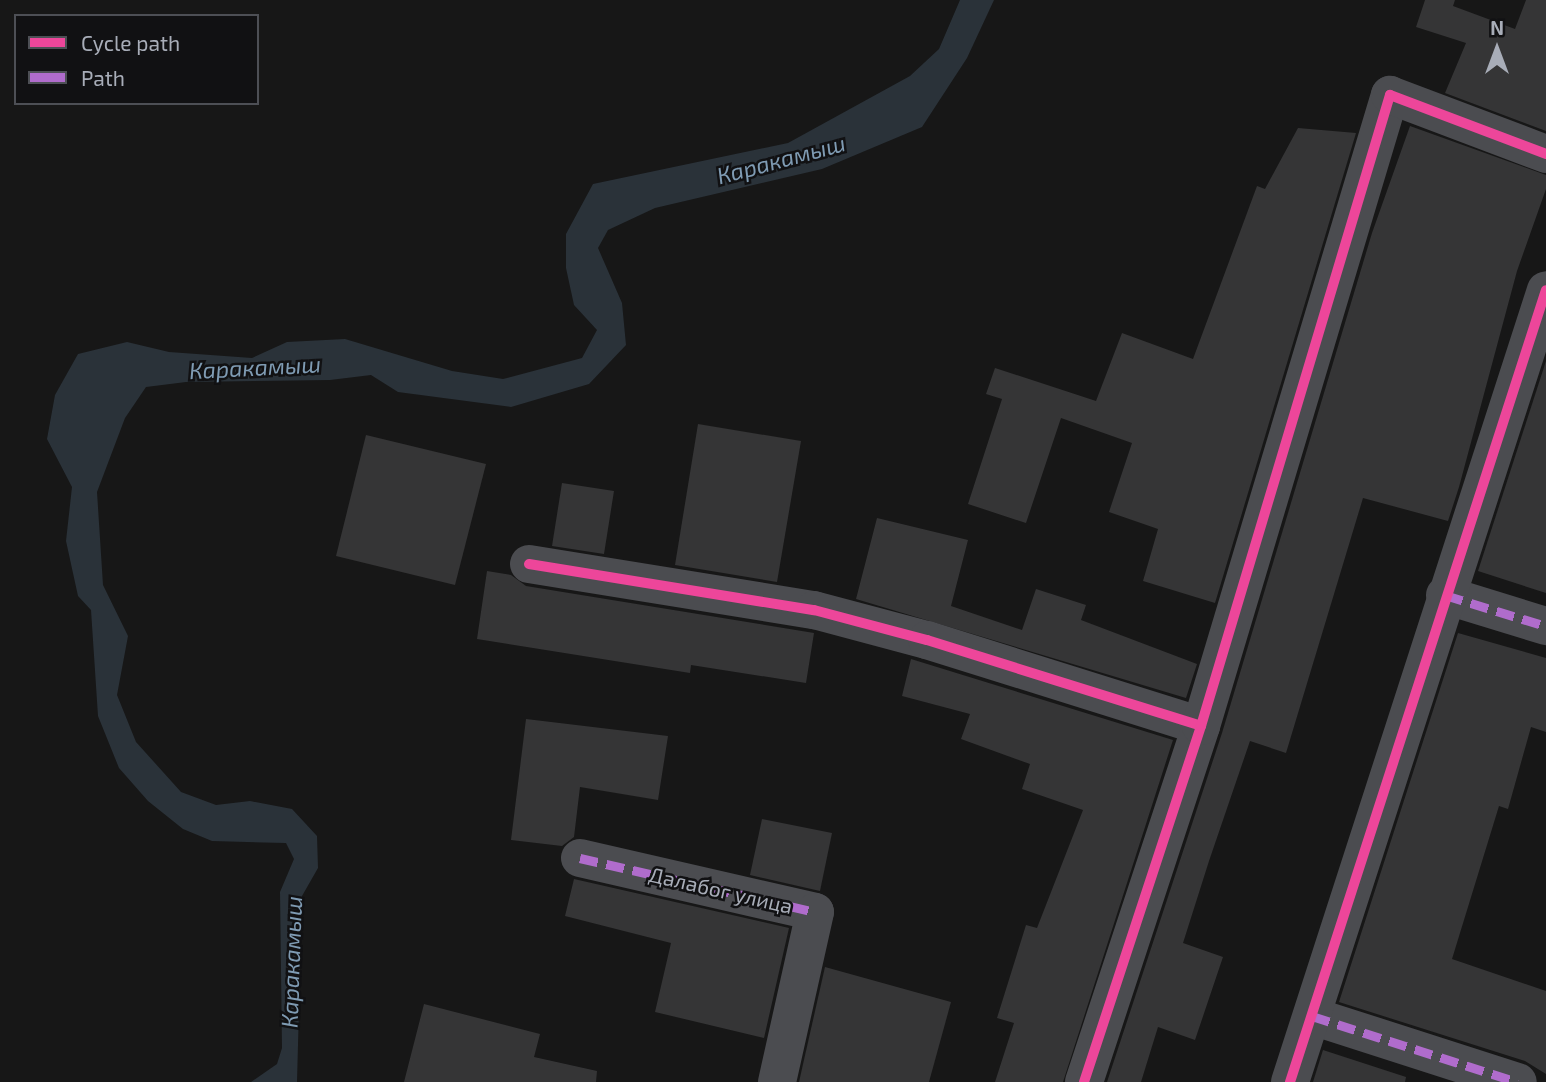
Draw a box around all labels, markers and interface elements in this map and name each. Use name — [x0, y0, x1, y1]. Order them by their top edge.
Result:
legend — [14, 14, 259, 105]
north arrow — [1462, 14, 1532, 84]
text: N — [1490, 16, 1504, 39]
text: Cycle path — [81, 30, 180, 55]
text: Path — [81, 65, 125, 90]
water label: Каракамыш — [714, 129, 848, 189]
water label: Каракамыш — [188, 350, 322, 384]
street label: Далабог улица — [647, 861, 795, 919]
water label: Каракамыш — [275, 896, 307, 1028]

